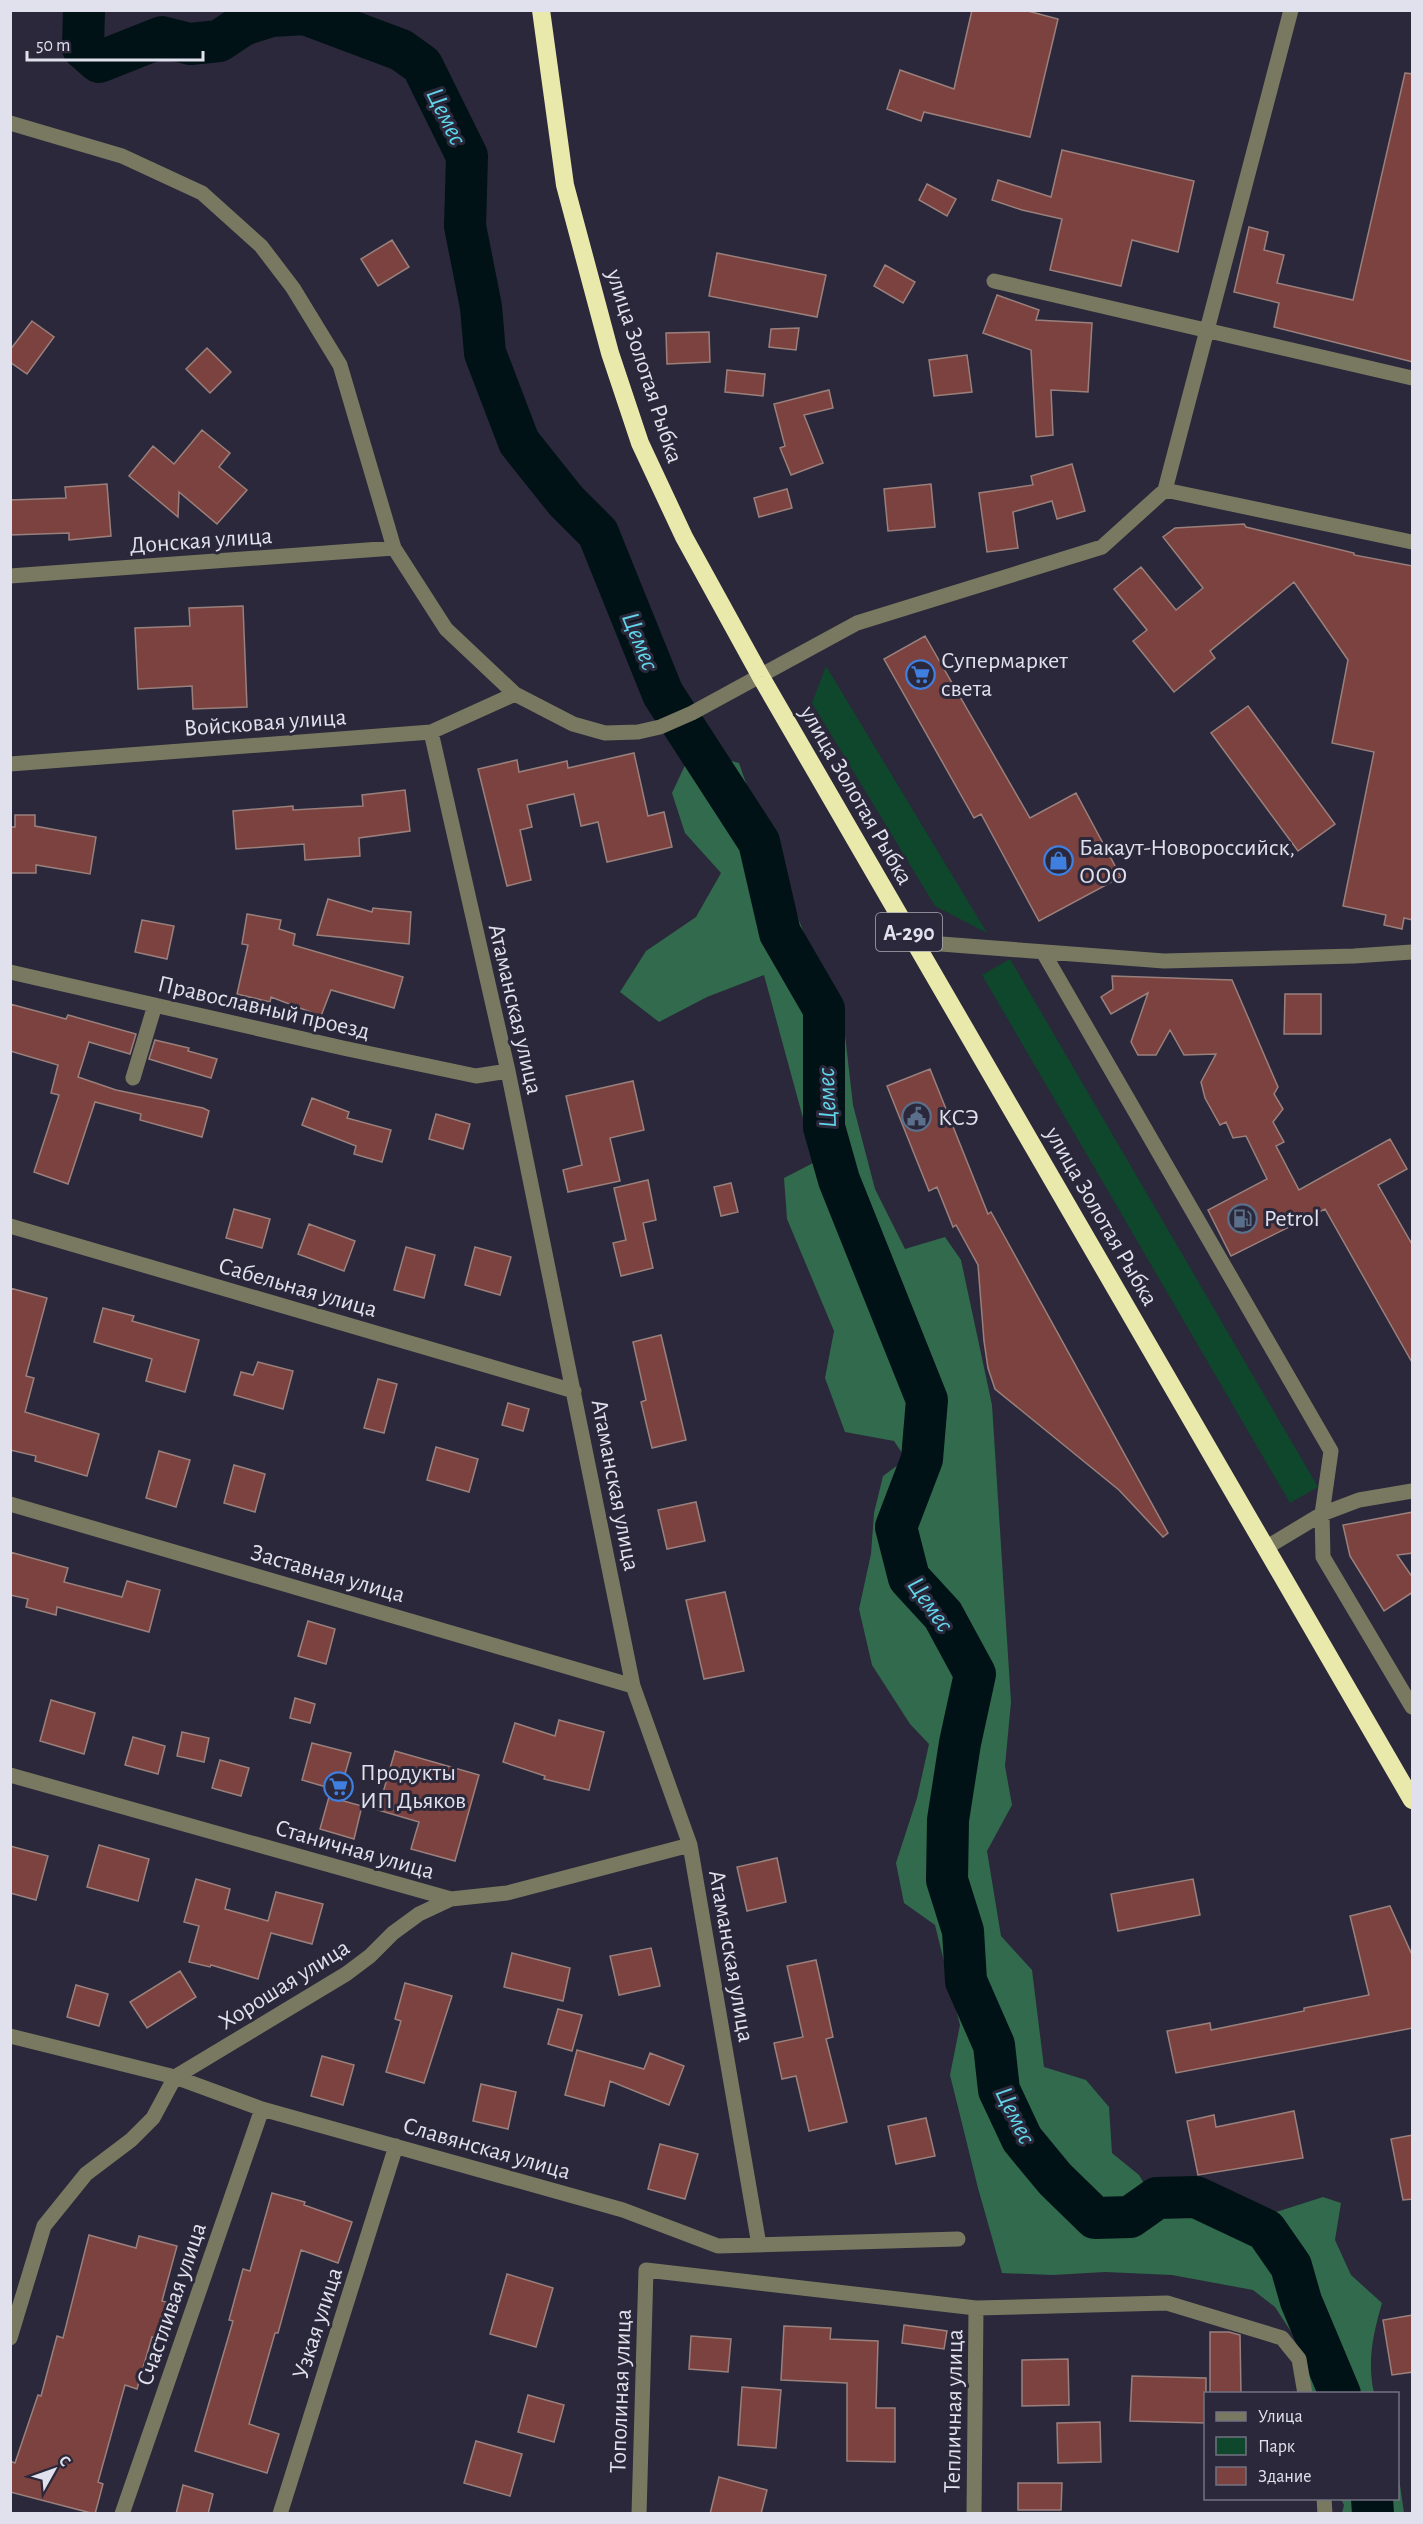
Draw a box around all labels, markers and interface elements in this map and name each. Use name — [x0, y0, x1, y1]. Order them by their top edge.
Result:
scale bar — [27, 24, 202, 62]
text: 50 m — [36, 37, 70, 55]
water label: Цемес — [421, 84, 471, 149]
street label: улица Золотая Рыбка — [601, 266, 687, 466]
street label: Донская улица — [129, 524, 273, 558]
water label: Цемес — [617, 609, 663, 674]
place label: Супермаркет света — [941, 649, 1068, 701]
supermarket icon: Супермаркет света — [904, 658, 936, 690]
street label: улица Золотая Рыбка — [795, 701, 917, 889]
street label: Войсковая улица — [183, 705, 347, 741]
place label: Бакаут-Новороссийск, ООО — [1079, 836, 1295, 888]
shop icon: Бакаут-Новороссийск, ООО — [1042, 845, 1074, 877]
road number: А-290 — [876, 913, 942, 951]
street label: Атаманская улица — [484, 922, 546, 1097]
street label: Православный проезд — [155, 972, 372, 1044]
water label: Цемес — [813, 1067, 841, 1128]
public building icon: КСЭ — [901, 1101, 933, 1133]
place label: КСЭ — [938, 1106, 979, 1130]
street label: улица Золотая Рыбка — [1040, 1122, 1162, 1310]
fuel station icon: Petrol — [1227, 1202, 1259, 1234]
place label: Petrol — [1264, 1207, 1320, 1231]
street label: Сабельная улица — [216, 1254, 380, 1322]
street label: Атаманская улица — [587, 1397, 643, 1573]
street label: Заставная улица — [248, 1541, 407, 1607]
water label: Цемес — [902, 1573, 958, 1637]
place label: Продукты ИП Дьяков — [360, 1761, 466, 1813]
supermarket icon: Продукты ИП Дьяков — [323, 1770, 355, 1802]
street label: Станичная улица — [272, 1816, 437, 1884]
street label: Атаманская улица — [704, 1868, 758, 2044]
street label: Хорошая улица — [215, 1935, 354, 2034]
water label: Цемес — [990, 2083, 1040, 2148]
street label: Славянская улица — [400, 2114, 573, 2184]
street label: Счастливая улица — [133, 2220, 211, 2389]
street label: Узкая улица — [289, 2265, 347, 2382]
street label: Тополиная улица — [606, 2308, 636, 2474]
street label: Тепличная улица — [941, 2329, 967, 2493]
legend — [1204, 2392, 1399, 2500]
text: Улица — [1258, 2408, 1303, 2426]
text: Парк — [1258, 2438, 1296, 2456]
north arrow — [24, 2440, 84, 2500]
text: С — [56, 2452, 74, 2470]
text: Здание — [1258, 2468, 1312, 2486]

